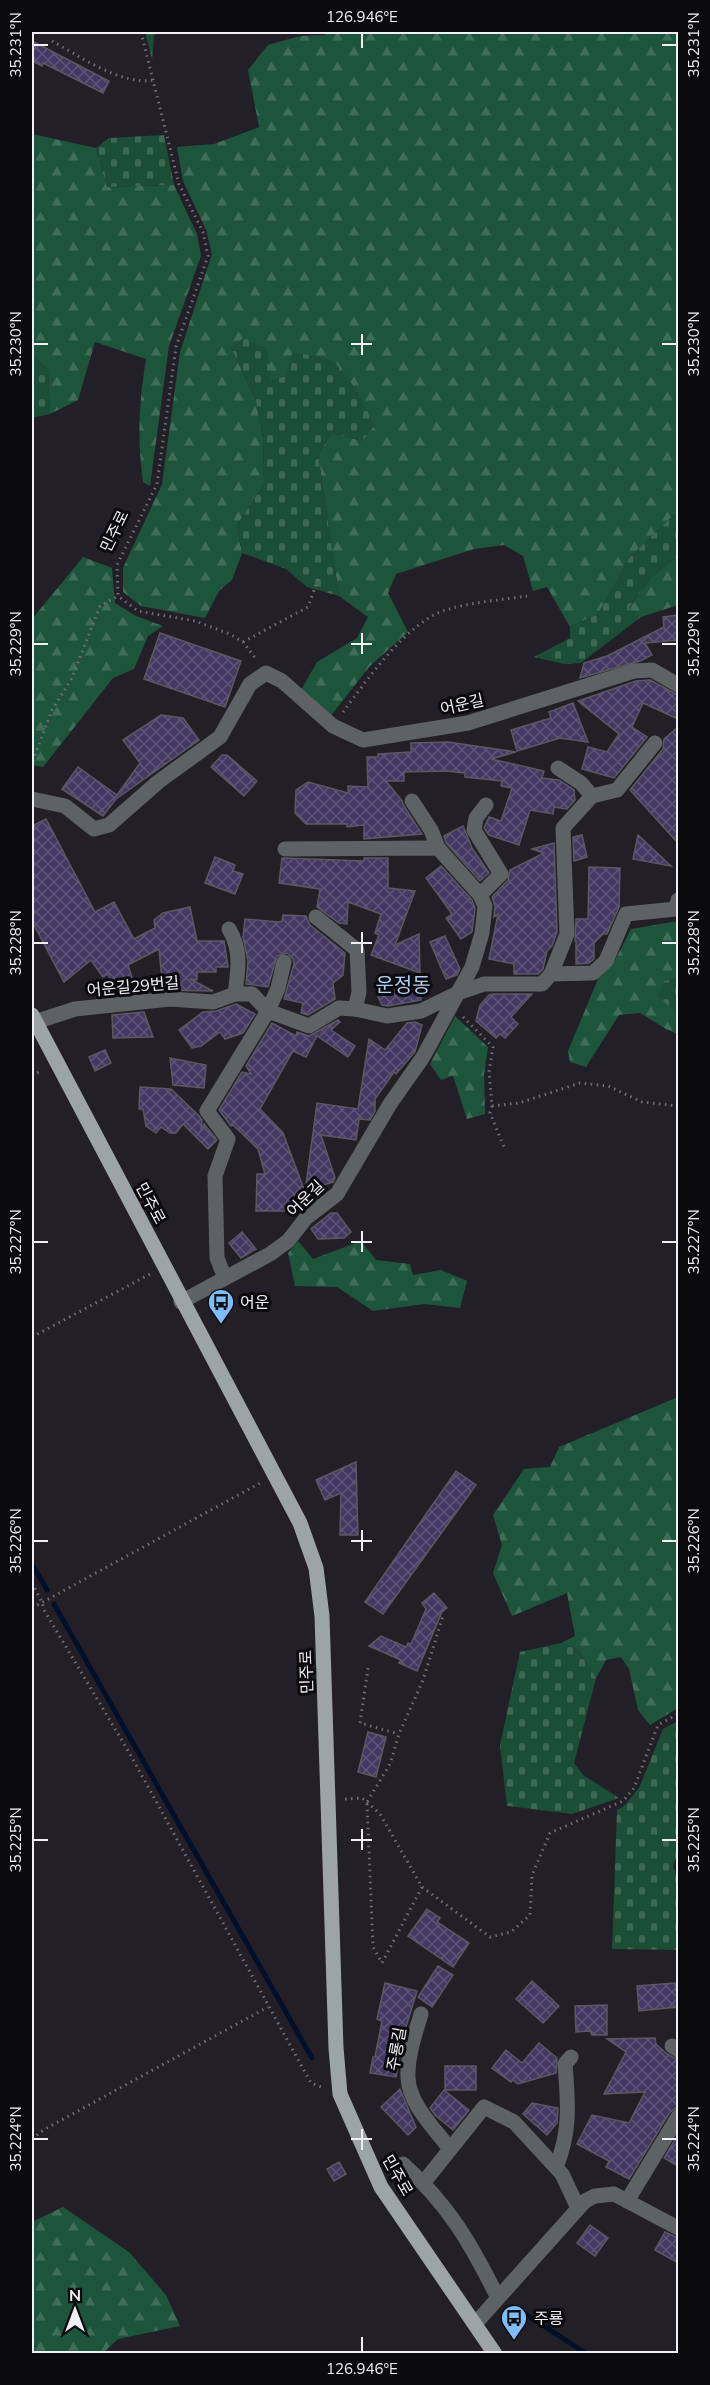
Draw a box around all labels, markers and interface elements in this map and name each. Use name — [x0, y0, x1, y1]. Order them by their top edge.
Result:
text: 126.946°E — [326, 7, 398, 26]
text: 35.231°N — [6, 12, 25, 78]
text: 35.231°N — [684, 12, 703, 78]
text: 35.230°N — [6, 311, 25, 377]
text: 35.230°N — [684, 311, 703, 377]
street label: 민주로 — [95, 507, 133, 555]
text: 35.229°N — [6, 611, 25, 677]
text: 35.229°N — [684, 611, 703, 677]
street label: 어운길 — [438, 689, 486, 719]
text: 35.228°N — [6, 910, 25, 976]
text: 35.228°N — [684, 910, 703, 976]
street label: 어운길29번길 — [86, 972, 180, 1000]
district label: 운정동 — [375, 972, 431, 997]
street label: 어운길 — [282, 1175, 328, 1221]
street label: 민주로 — [132, 1179, 170, 1227]
text: 35.227°N — [6, 1209, 25, 1275]
text: 35.227°N — [684, 1209, 703, 1275]
bus stop icon: 어운 — [206, 1287, 236, 1325]
place label: 어운 — [240, 1292, 269, 1312]
text: 35.226°N — [6, 1508, 25, 1574]
text: 35.226°N — [684, 1508, 703, 1574]
street label: 민주로 — [295, 1649, 317, 1694]
text: 35.225°N — [6, 1807, 25, 1873]
text: 35.225°N — [684, 1807, 703, 1873]
street label: 주룡길 — [382, 2026, 410, 2072]
text: 35.224°N — [6, 2106, 25, 2172]
text: 35.224°N — [684, 2106, 703, 2172]
street label: 민주로 — [378, 2151, 418, 2199]
north arrow — [45, 2280, 105, 2340]
text: N — [69, 2285, 81, 2305]
bus stop icon: 주룡 — [499, 2303, 529, 2341]
place label: 주룡 — [534, 2308, 563, 2328]
text: 126.946°E — [326, 2359, 398, 2378]

